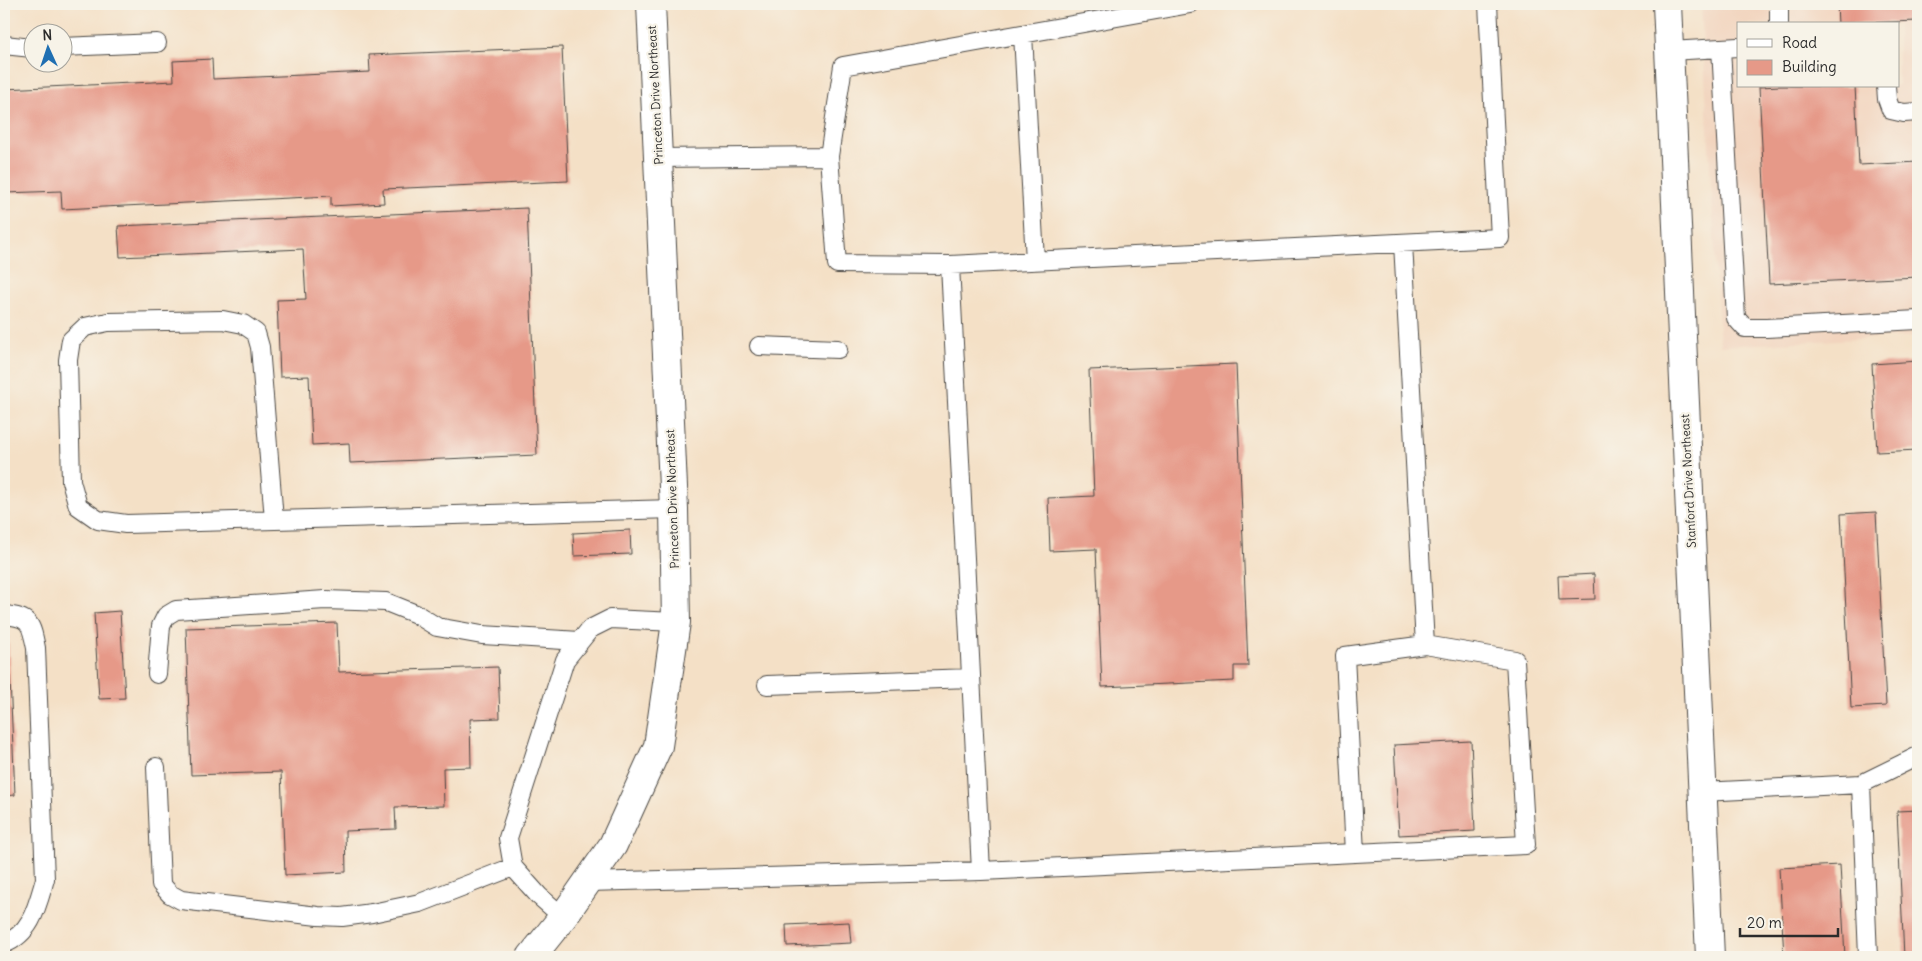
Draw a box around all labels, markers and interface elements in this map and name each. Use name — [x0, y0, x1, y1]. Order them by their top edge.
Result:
north arrow — [22, 22, 72, 72]
legend — [1737, 22, 1900, 88]
street label: Princeton Drive Northeast — [644, 25, 666, 165]
text: N — [42, 26, 53, 44]
text: Road — [1782, 33, 1817, 52]
text: Building — [1782, 57, 1837, 76]
street label: Stanford Drive Northeast — [1677, 414, 1699, 548]
street label: Princeton Drive Northeast — [662, 429, 682, 569]
scale bar — [1740, 906, 1837, 938]
text: 20 m — [1747, 913, 1782, 932]

